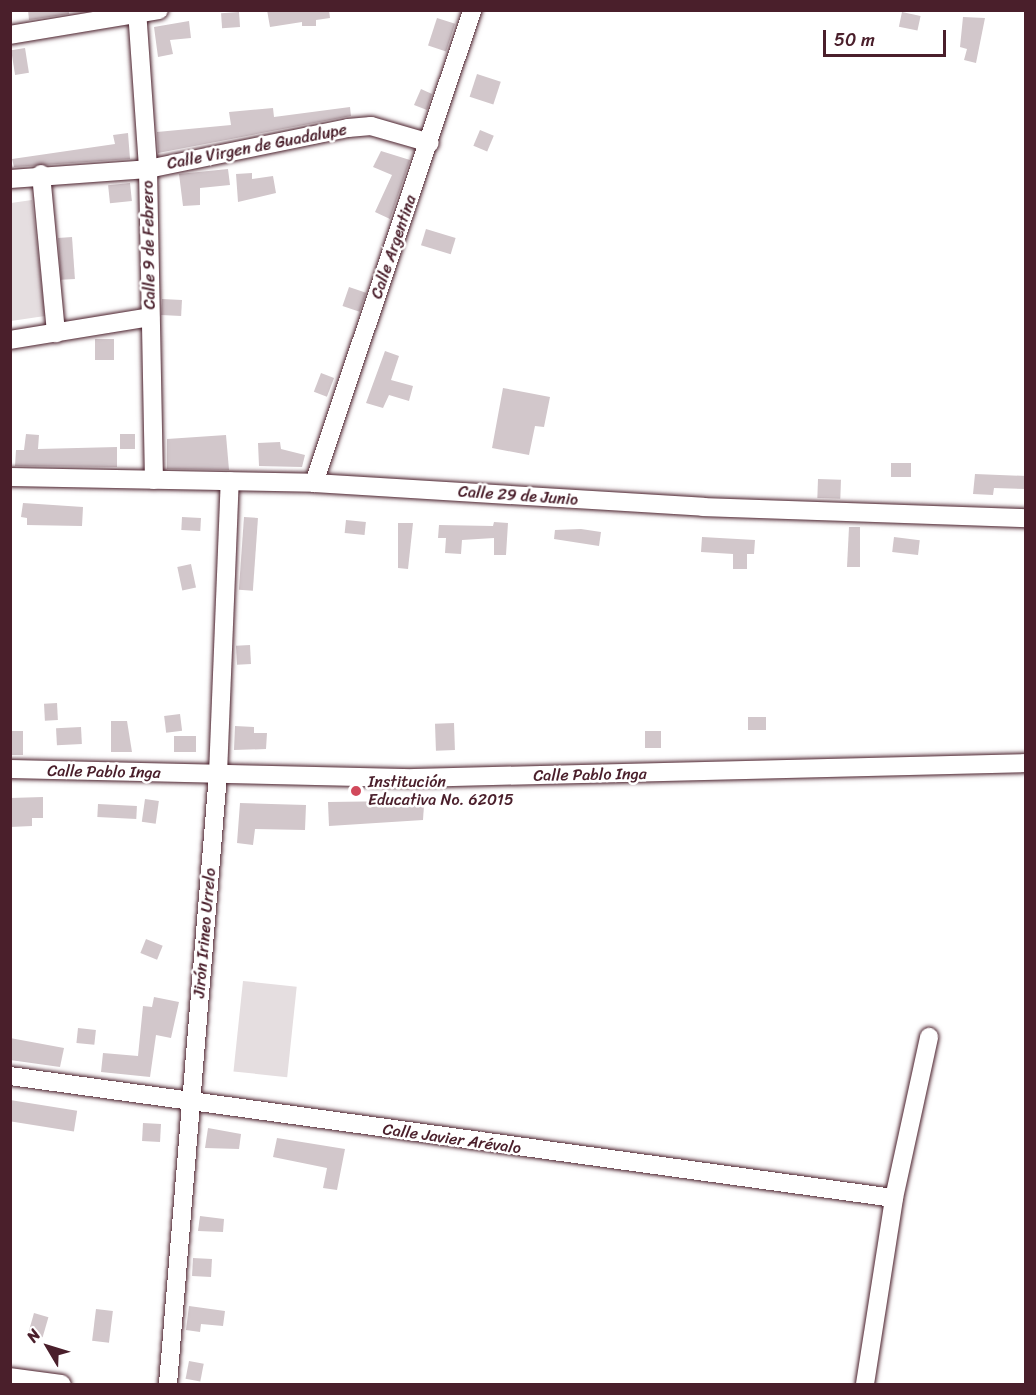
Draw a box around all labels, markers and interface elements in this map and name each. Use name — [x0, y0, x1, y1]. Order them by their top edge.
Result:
scale bar — [826, 18, 949, 56]
text: 50 m — [834, 24, 875, 56]
street label: Calle Virgen de Guadalupe — [165, 120, 349, 174]
street label: Calle 9 de Febrero — [138, 180, 160, 310]
street label: Calle Argentina — [367, 192, 421, 302]
street label: Calle 29 de Junio — [457, 482, 579, 510]
street label: Calle Pablo Inga — [47, 761, 161, 783]
street label: Calle Pablo Inga — [533, 764, 647, 786]
place label: Institución Educativa No. 62015 — [368, 772, 514, 810]
marker: Institución Educativa No. 62015 — [349, 784, 363, 798]
street label: Jirón Irineo Urrelo — [190, 867, 220, 999]
street label: Calle Javier Arévalo — [382, 1120, 522, 1158]
north arrow — [18, 1317, 78, 1377]
text: N — [19, 1322, 48, 1349]

